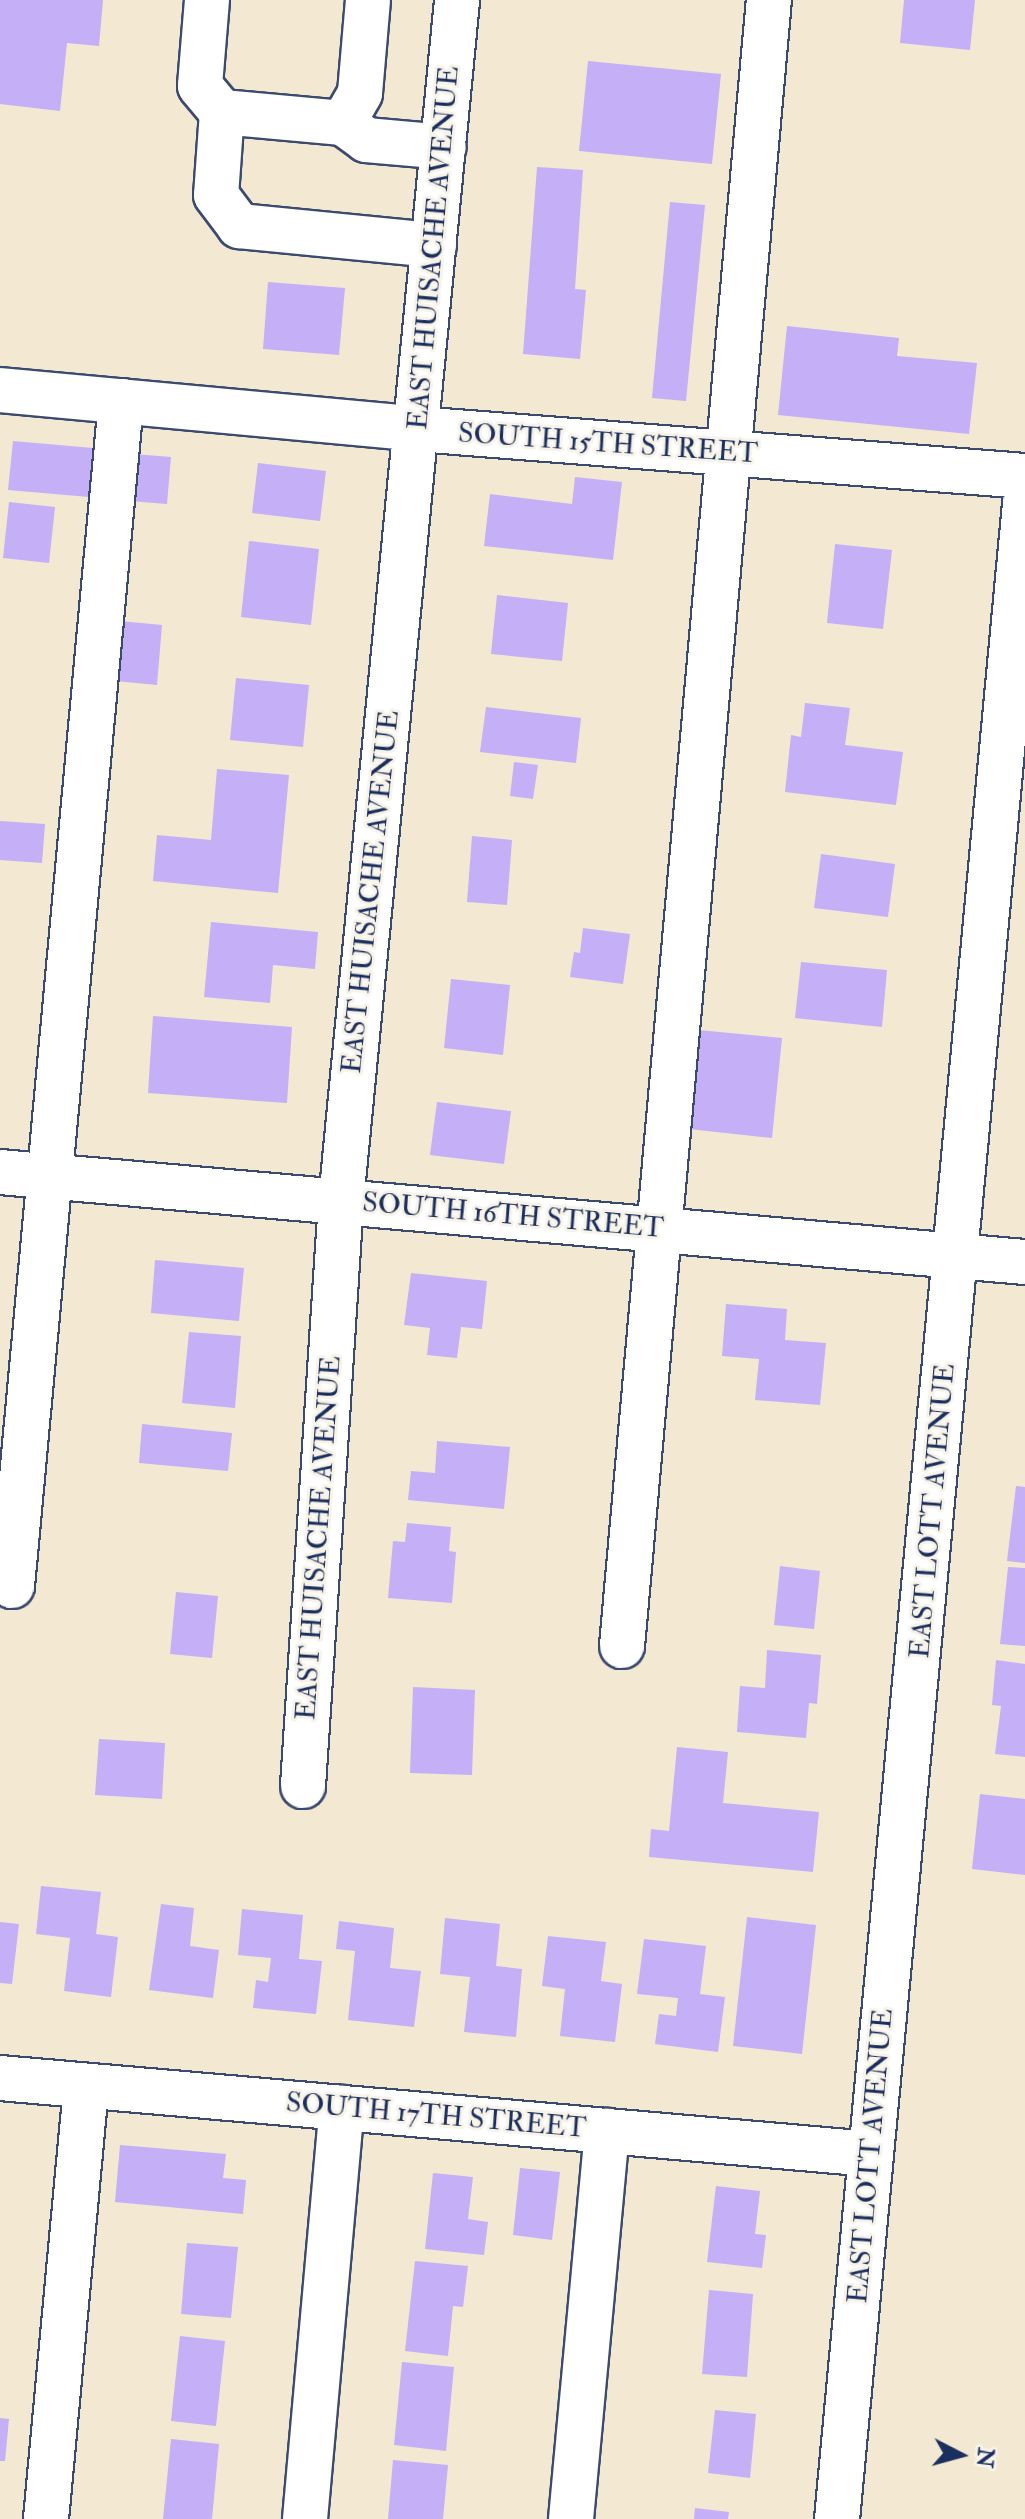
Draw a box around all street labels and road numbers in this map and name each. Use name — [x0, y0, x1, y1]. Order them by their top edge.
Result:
street label: EAST HUISACHE AVENUE — [401, 65, 467, 431]
street label: SOUTH 15TH STREET — [457, 417, 759, 471]
street label: EAST HUISACHE AVENUE — [335, 709, 407, 1075]
street label: SOUTH 16TH STREET — [361, 1186, 665, 1246]
street label: EAST HUISACHE AVENUE — [290, 1355, 348, 1721]
street label: EAST LOTT AVENUE — [903, 1362, 963, 1660]
street label: EAST LOTT AVENUE — [841, 2007, 901, 2305]
street label: SOUTH 17TH STREET — [284, 2086, 588, 2146]

